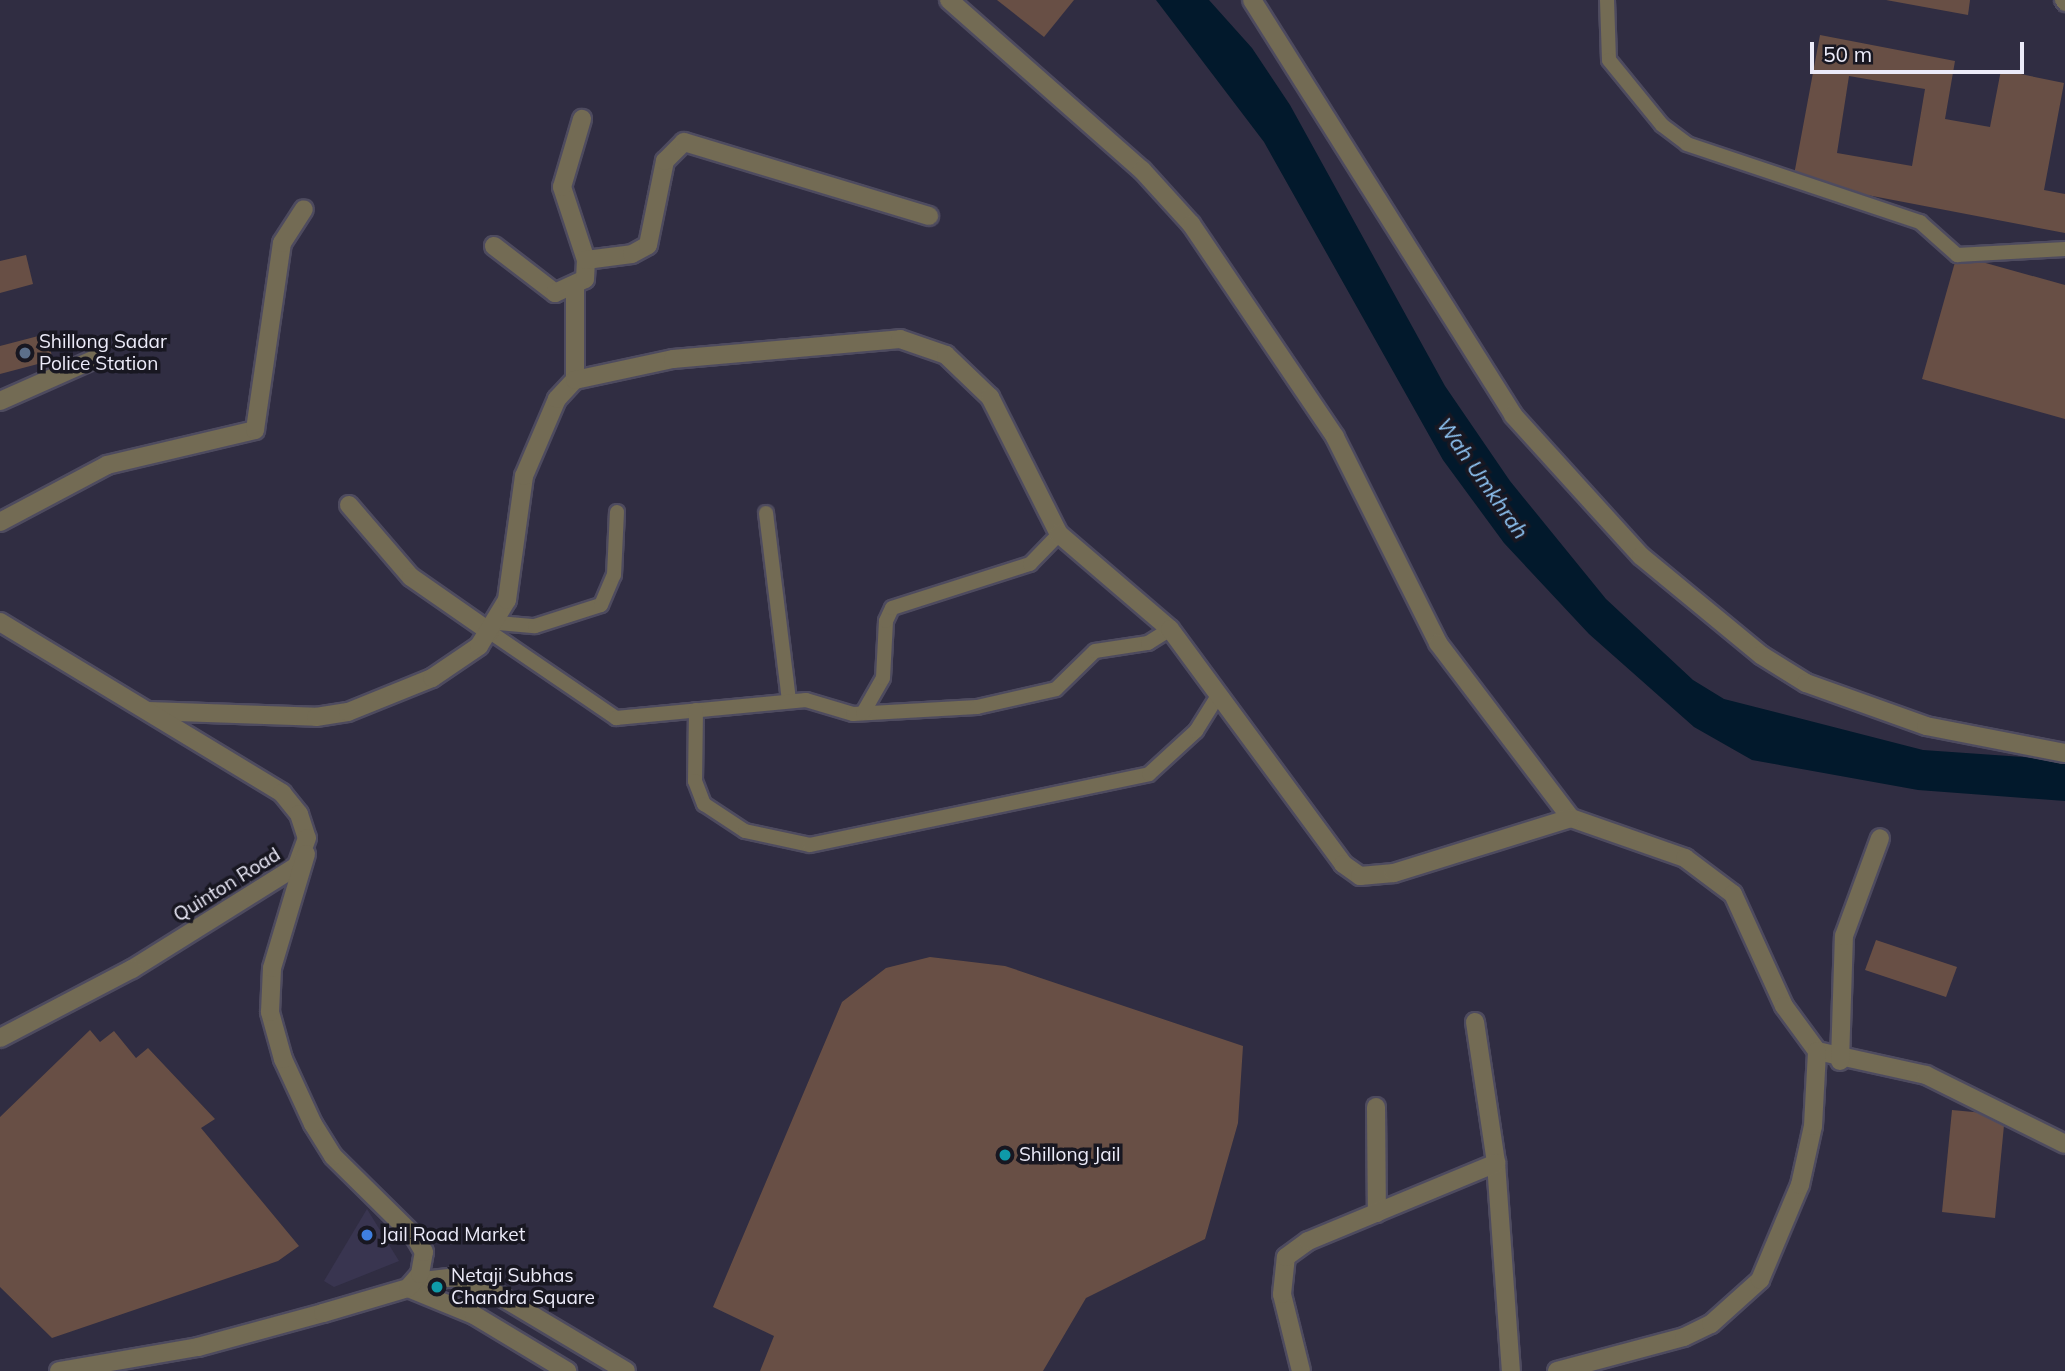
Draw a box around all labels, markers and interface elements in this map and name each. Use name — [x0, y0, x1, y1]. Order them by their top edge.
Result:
scale bar — [1813, 28, 2026, 72]
text: 50 m — [1823, 41, 1872, 67]
place label: Shillong Sadar Police Station — [39, 331, 167, 375]
marker: Shillong Sadar Police Station — [17, 345, 33, 361]
water label: Wah Umkhrah — [1432, 413, 1534, 543]
street label: Quinton Road — [169, 843, 285, 927]
place label: Shillong Jail — [1019, 1144, 1121, 1166]
marker: Shillong Jail — [997, 1147, 1013, 1163]
place label: Jail Road Market — [381, 1224, 525, 1246]
marker: Jail Road Market — [359, 1227, 375, 1243]
place label: Netaji Subhas Chandra Square — [451, 1265, 595, 1309]
marker: Netaji Subhas Chandra Square — [429, 1279, 445, 1295]

